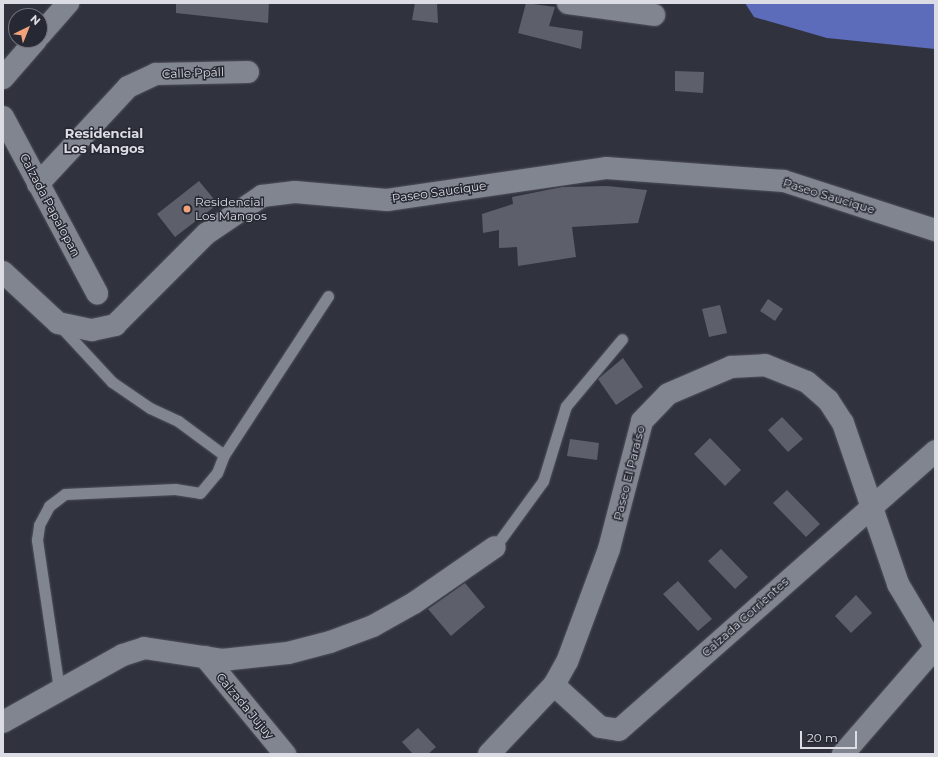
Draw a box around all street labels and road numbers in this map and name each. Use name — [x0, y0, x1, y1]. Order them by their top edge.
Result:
street label: Calle Ppáll — [162, 65, 224, 81]
street label: Calzada Papalopan — [17, 151, 83, 259]
street label: Paseo Saucique — [781, 175, 877, 217]
street label: Paseo Saucique — [391, 178, 487, 206]
street label: Paseo El Paraíso — [610, 424, 648, 522]
street label: Calzada Corrientes — [699, 574, 791, 660]
street label: Calzada Jujuy — [213, 670, 277, 742]

